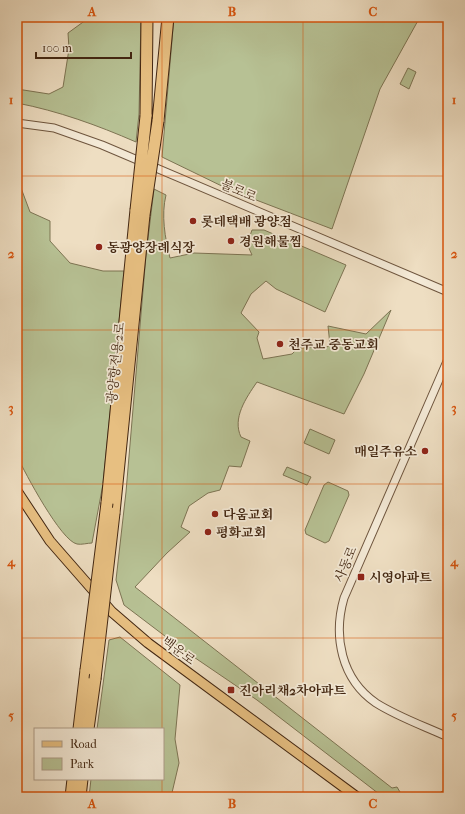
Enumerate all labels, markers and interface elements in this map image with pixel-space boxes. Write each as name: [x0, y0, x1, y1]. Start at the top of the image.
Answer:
text: A: [87, 4, 97, 19]
text: B: [228, 4, 237, 19]
text: C: [369, 4, 378, 19]
scale bar: [36, 34, 131, 60]
text: 100 m: [42, 41, 72, 55]
text: 1: [9, 92, 14, 107]
text: 1: [452, 92, 457, 107]
street label: 불로로: [219, 176, 259, 205]
place label: 롯데택배 광양점: [201, 214, 292, 229]
marker: 롯데택배 광양점: [188, 216, 198, 226]
place label: 경원해물찜: [239, 234, 302, 249]
marker: 경원해물찜: [226, 236, 236, 246]
place label: 동광양장례식장: [107, 240, 195, 255]
marker: 동광양장례식장: [94, 242, 104, 252]
text: 2: [8, 246, 15, 261]
text: 2: [451, 246, 458, 261]
street label: 광양항전용2로: [104, 321, 127, 405]
place label: 천주교 중동교회: [288, 337, 379, 352]
marker: 천주교 중동교회: [275, 339, 285, 349]
text: 3: [8, 400, 14, 416]
text: 3: [451, 400, 457, 416]
place label: 매일주유소: [354, 444, 417, 459]
marker: 매일주유소: [420, 446, 430, 456]
place label: 다움교회: [223, 507, 273, 522]
marker: 다움교회: [210, 509, 220, 519]
place label: 평화교회: [216, 525, 266, 540]
marker: 평화교회: [203, 527, 213, 537]
street label: 사동로: [331, 544, 360, 584]
text: 4: [6, 554, 16, 570]
text: 4: [449, 554, 459, 570]
place label: 시영아파트: [369, 570, 432, 585]
marker: 시영아파트: [356, 572, 366, 582]
street label: 백운로: [159, 633, 199, 668]
place label: 진아리채2차아파트: [239, 683, 347, 698]
marker: 진아리채2차아파트: [226, 685, 236, 695]
text: 5: [8, 708, 14, 723]
text: 5: [451, 708, 457, 723]
legend: [34, 728, 164, 780]
text: Road: [70, 737, 97, 751]
text: Park: [70, 757, 95, 771]
text: A: [87, 796, 97, 811]
text: B: [228, 796, 237, 811]
text: C: [369, 796, 378, 811]

